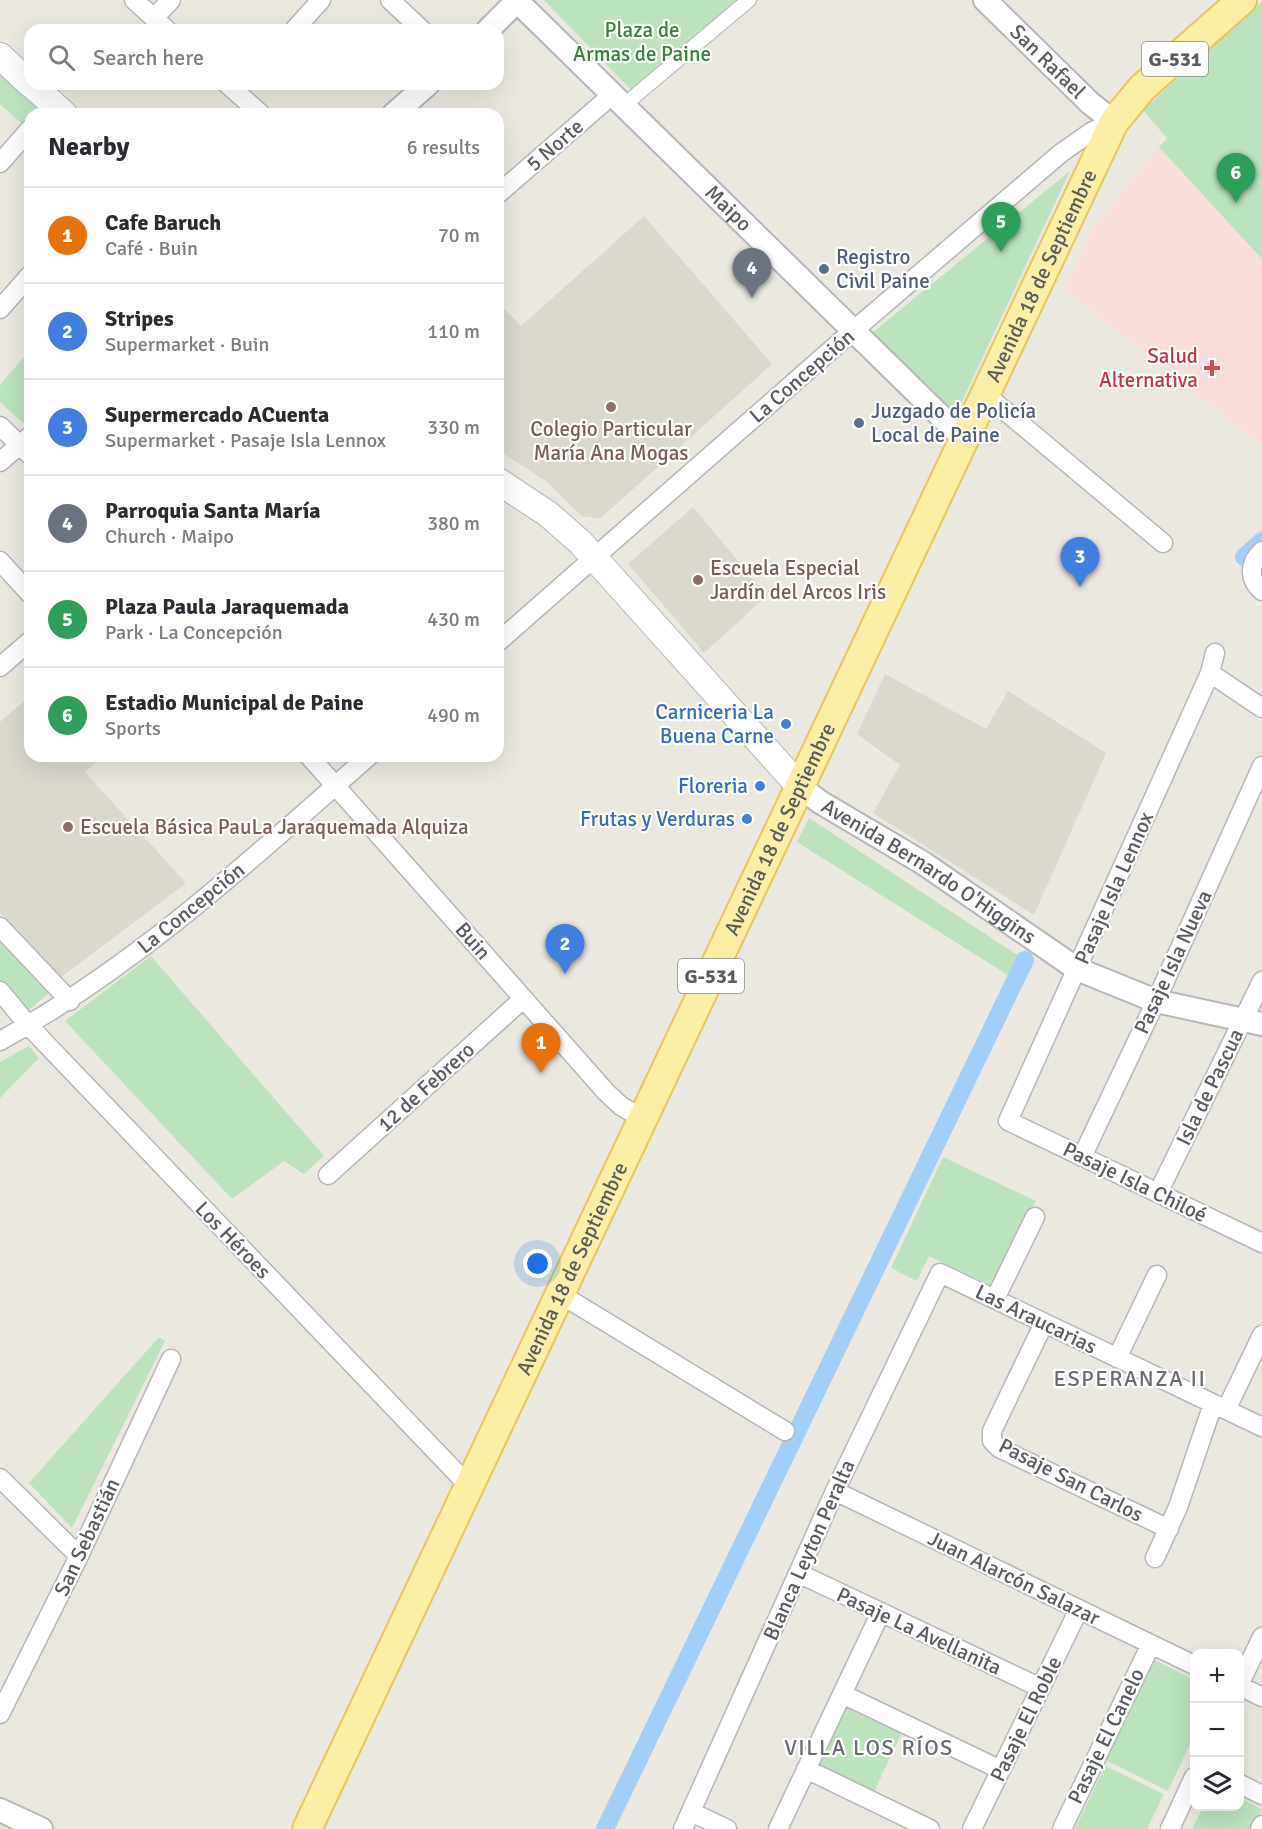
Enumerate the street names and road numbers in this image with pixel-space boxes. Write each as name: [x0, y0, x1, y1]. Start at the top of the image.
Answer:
street label: San Rafael: [1005, 19, 1091, 104]
road number: G-531: [1142, 42, 1208, 76]
street label: 5 Norte: [521, 113, 589, 177]
street label: Avenida 18 de Septiembre: [980, 165, 1103, 386]
street label: Maipo: [700, 179, 757, 237]
street label: La Concepción: [744, 323, 860, 429]
street label: Avenida 18 de Septiembre: [718, 719, 841, 940]
street label: Avenida Bernardo O'Higgins: [817, 793, 1041, 950]
street label: Pasaje Isla Lennox: [1069, 808, 1159, 968]
street label: La Concepción: [132, 857, 250, 959]
street label: Pasaje Isla Nueva: [1128, 886, 1218, 1038]
street label: Buin: [450, 917, 496, 965]
road number: G-531: [678, 959, 744, 993]
street label: Isla de Pascua: [1171, 1024, 1249, 1150]
street label: 12 de Febrero: [372, 1037, 480, 1137]
street label: Pasaje Isla Chiloé: [1059, 1136, 1211, 1228]
street label: Avenida 18 de Septiembre: [511, 1158, 633, 1379]
street label: Los Héroes: [190, 1196, 276, 1284]
street label: Las Araucarias: [971, 1278, 1101, 1360]
street label: Pasaje San Carlos: [995, 1432, 1147, 1528]
street label: Blanca Leyton Peralta: [757, 1456, 861, 1644]
street label: San Sebastián: [48, 1474, 126, 1600]
street label: Juan Alarcón Salazar: [924, 1525, 1104, 1631]
street label: Pasaje La Avellanita: [832, 1581, 1006, 1681]
street label: Pasaje El Roble: [984, 1652, 1068, 1786]
street label: Pasaje El Canelo: [1062, 1664, 1150, 1808]

